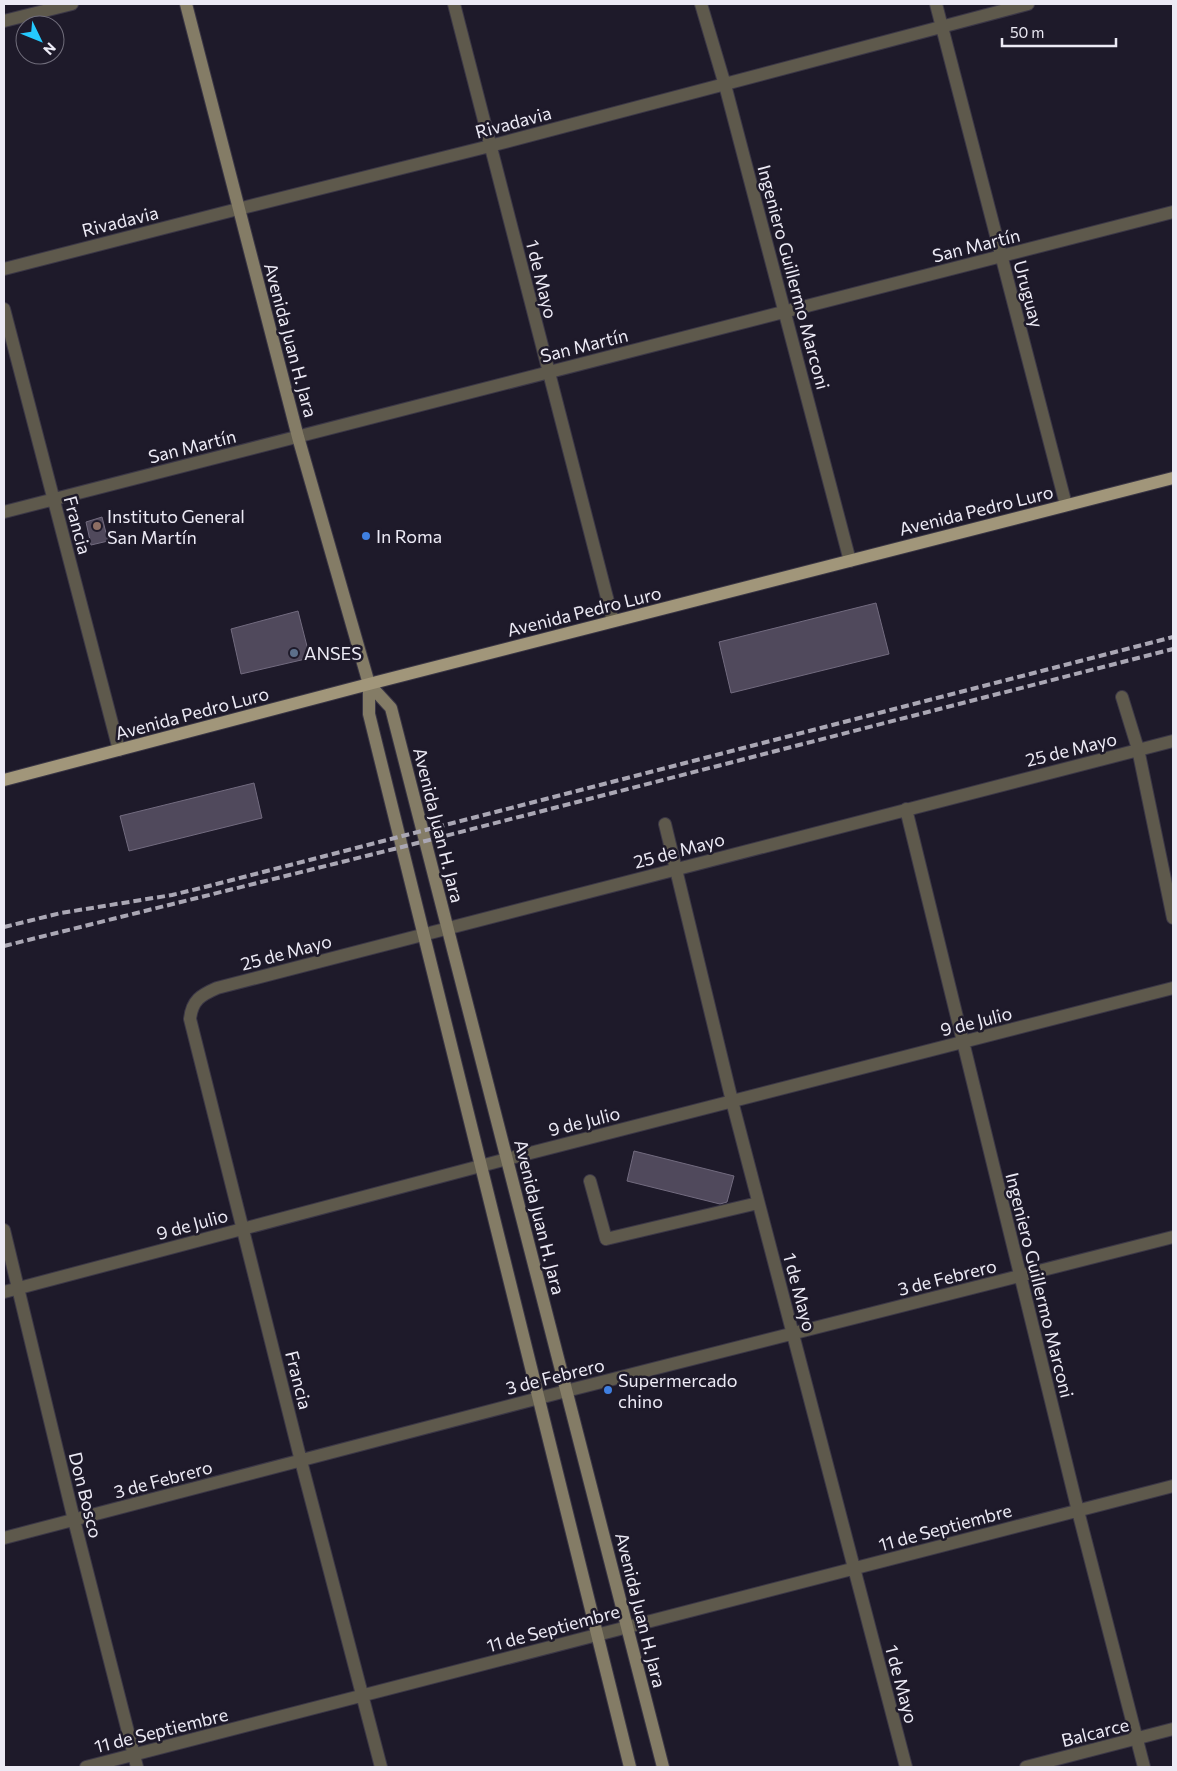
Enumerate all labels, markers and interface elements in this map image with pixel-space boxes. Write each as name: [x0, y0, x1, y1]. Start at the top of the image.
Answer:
north arrow: [15, 15, 65, 65]
scale bar: [1002, 15, 1116, 47]
text: 50 m: [1010, 23, 1044, 41]
text: N: [40, 40, 60, 59]
street label: Rivadavia: [472, 101, 554, 143]
street label: Ingeniero Guillermo Marconi: [753, 162, 835, 392]
street label: Rivadavia: [79, 201, 161, 241]
street label: San Martín: [930, 223, 1022, 267]
street label: 1 de Mayo: [522, 237, 562, 321]
street label: Uruguay: [1009, 258, 1049, 330]
street label: Avenida Juan H. Jara: [260, 260, 322, 420]
street label: San Martín: [538, 323, 630, 367]
street label: San Martín: [146, 424, 238, 468]
street label: Avenida Pedro Luro: [897, 480, 1055, 540]
street label: Francia: [60, 493, 96, 557]
place label: Instituto General San Martín: [107, 505, 245, 548]
marker: Instituto General San Martín: [91, 520, 103, 532]
place label: In Roma: [376, 525, 442, 547]
marker: In Roma: [360, 530, 372, 542]
street label: Avenida Pedro Luro: [505, 581, 663, 641]
place label: ANSES: [304, 642, 362, 664]
marker: ANSES: [288, 647, 300, 659]
street label: Avenida Pedro Luro: [113, 682, 271, 744]
street label: 25 de Mayo: [1023, 727, 1119, 771]
street label: Avenida Juan H. Jara: [409, 745, 469, 905]
street label: 25 de Mayo: [631, 827, 727, 873]
street label: 25 de Mayo: [238, 929, 334, 975]
street label: 9 de Julio: [938, 1002, 1014, 1040]
street label: 9 de Julio: [546, 1102, 622, 1140]
street label: Avenida Juan H. Jara: [510, 1137, 570, 1297]
street label: Ingeniero Guillermo Marconi: [1001, 1170, 1079, 1400]
street label: 9 de Julio: [154, 1204, 230, 1244]
street label: 1 de Mayo: [779, 1250, 821, 1334]
street label: 3 de Febrero: [895, 1254, 999, 1300]
street label: Francia: [281, 1348, 317, 1412]
street label: 3 de Febrero: [503, 1353, 607, 1399]
place label: Supermercado chino: [618, 1369, 738, 1412]
marker: Supermercado chino: [602, 1384, 614, 1396]
street label: Don Bosco: [65, 1450, 107, 1540]
street label: 3 de Febrero: [111, 1455, 215, 1503]
street label: 11 de Septiembre: [876, 1499, 1014, 1555]
street label: Avenida Juan H. Jara: [611, 1530, 671, 1690]
street label: 11 de Septiembre: [484, 1600, 622, 1656]
street label: 1 de Mayo: [881, 1642, 923, 1726]
street label: 11 de Septiembre: [92, 1703, 230, 1757]
street label: Balcarce: [1059, 1713, 1131, 1751]

